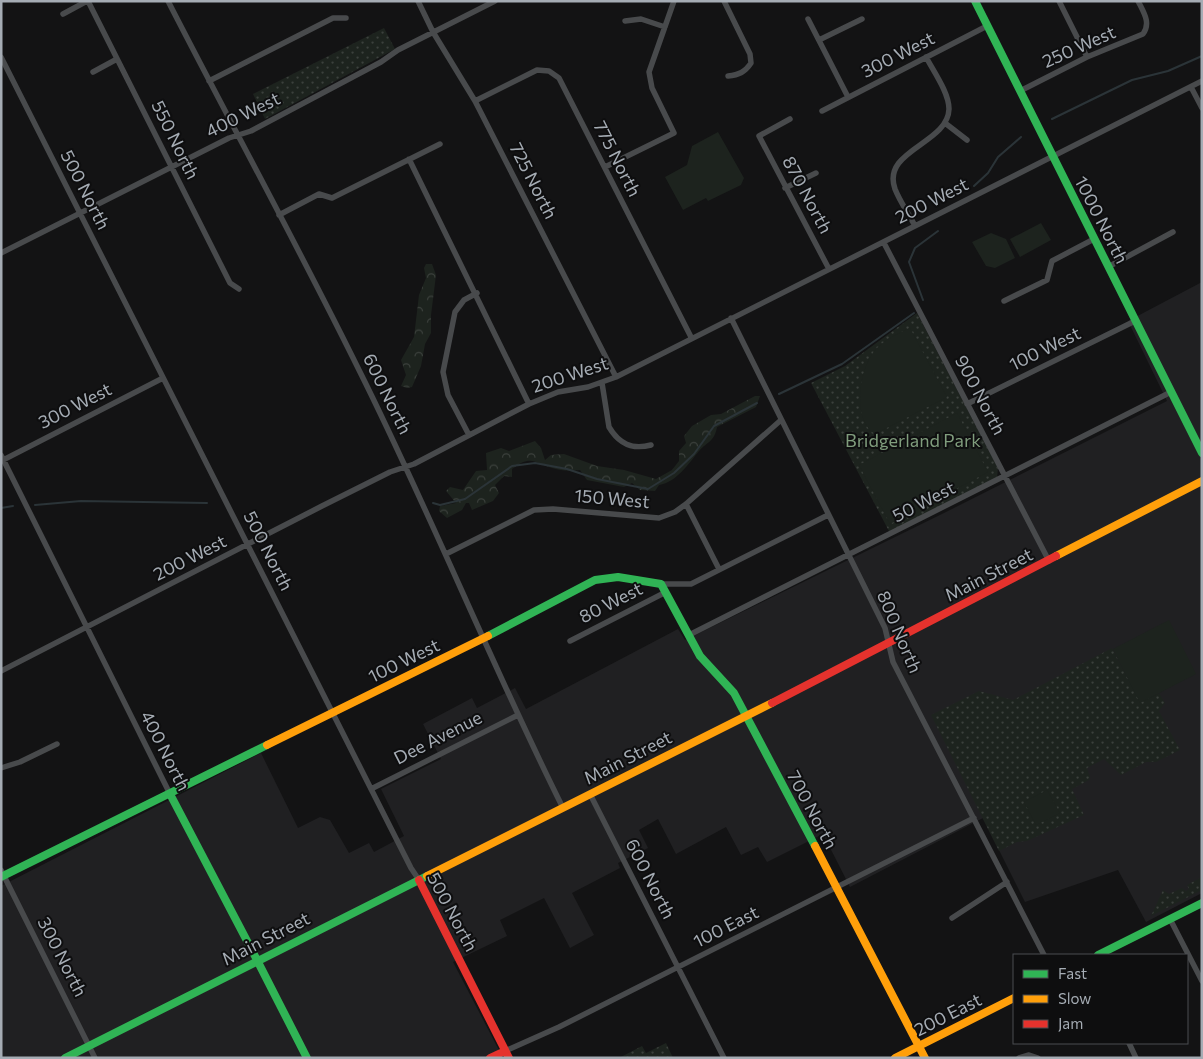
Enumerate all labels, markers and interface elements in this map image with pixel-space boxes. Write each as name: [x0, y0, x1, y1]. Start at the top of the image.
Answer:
street label: 250 West: [1039, 20, 1119, 72]
street label: 300 West: [857, 26, 938, 82]
street label: 400 West: [202, 87, 283, 141]
street label: 550 North: [147, 96, 204, 183]
street label: 775 North: [589, 117, 646, 200]
street label: 725 North: [505, 139, 562, 222]
street label: 500 North: [56, 146, 115, 233]
street label: 870 North: [778, 152, 837, 237]
street label: 200 West: [891, 172, 972, 228]
street label: 1000 North: [1070, 172, 1133, 267]
street label: 100 West: [1005, 321, 1084, 375]
street label: 600 North: [359, 350, 417, 438]
street label: 200 West: [529, 351, 611, 397]
street label: 900 North: [951, 351, 1011, 438]
street label: 300 West: [34, 377, 115, 433]
park label: Bridgerland Park: [845, 429, 981, 451]
street label: 50 West: [888, 476, 959, 526]
street label: 150 West: [574, 484, 651, 512]
street label: 500 North: [239, 507, 298, 594]
street label: 200 West: [149, 529, 230, 585]
street label: Main Street: [941, 543, 1036, 606]
street label: 80 West: [575, 577, 646, 627]
street label: 800 North: [873, 587, 927, 676]
street label: 100 West: [364, 633, 443, 687]
street label: Dee Avenue: [390, 706, 485, 769]
street label: 400 North: [136, 707, 195, 794]
street label: Main Street: [580, 726, 675, 789]
street label: 700 North: [783, 767, 843, 852]
street label: 600 North: [621, 835, 680, 922]
street label: 500 North: [423, 868, 483, 955]
street label: 100 East: [689, 900, 762, 952]
street label: Main Street: [218, 907, 313, 970]
street label: 300 North: [33, 913, 92, 1000]
legend: [1013, 954, 1188, 1044]
text: Fast: [1058, 964, 1087, 982]
street label: 200 East: [910, 988, 985, 1040]
text: Slow: [1058, 989, 1091, 1007]
text: Jam: [1058, 1014, 1083, 1032]

